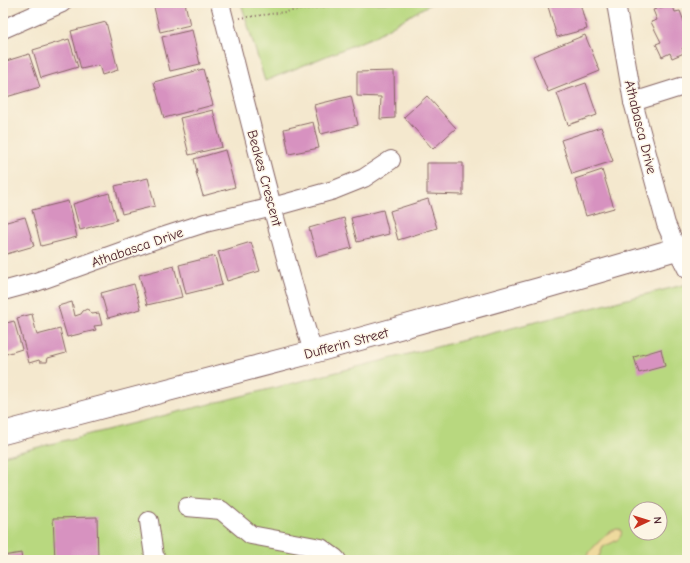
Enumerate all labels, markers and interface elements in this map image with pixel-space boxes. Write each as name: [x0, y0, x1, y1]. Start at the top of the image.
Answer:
street label: Athabasca Drive: [621, 78, 660, 176]
street label: Beakes Crescent: [243, 128, 286, 229]
street label: Athabasca Drive: [89, 224, 185, 271]
street label: Dufferin Street: [302, 324, 391, 363]
north arrow: [628, 501, 668, 541]
text: N: [651, 516, 664, 524]

